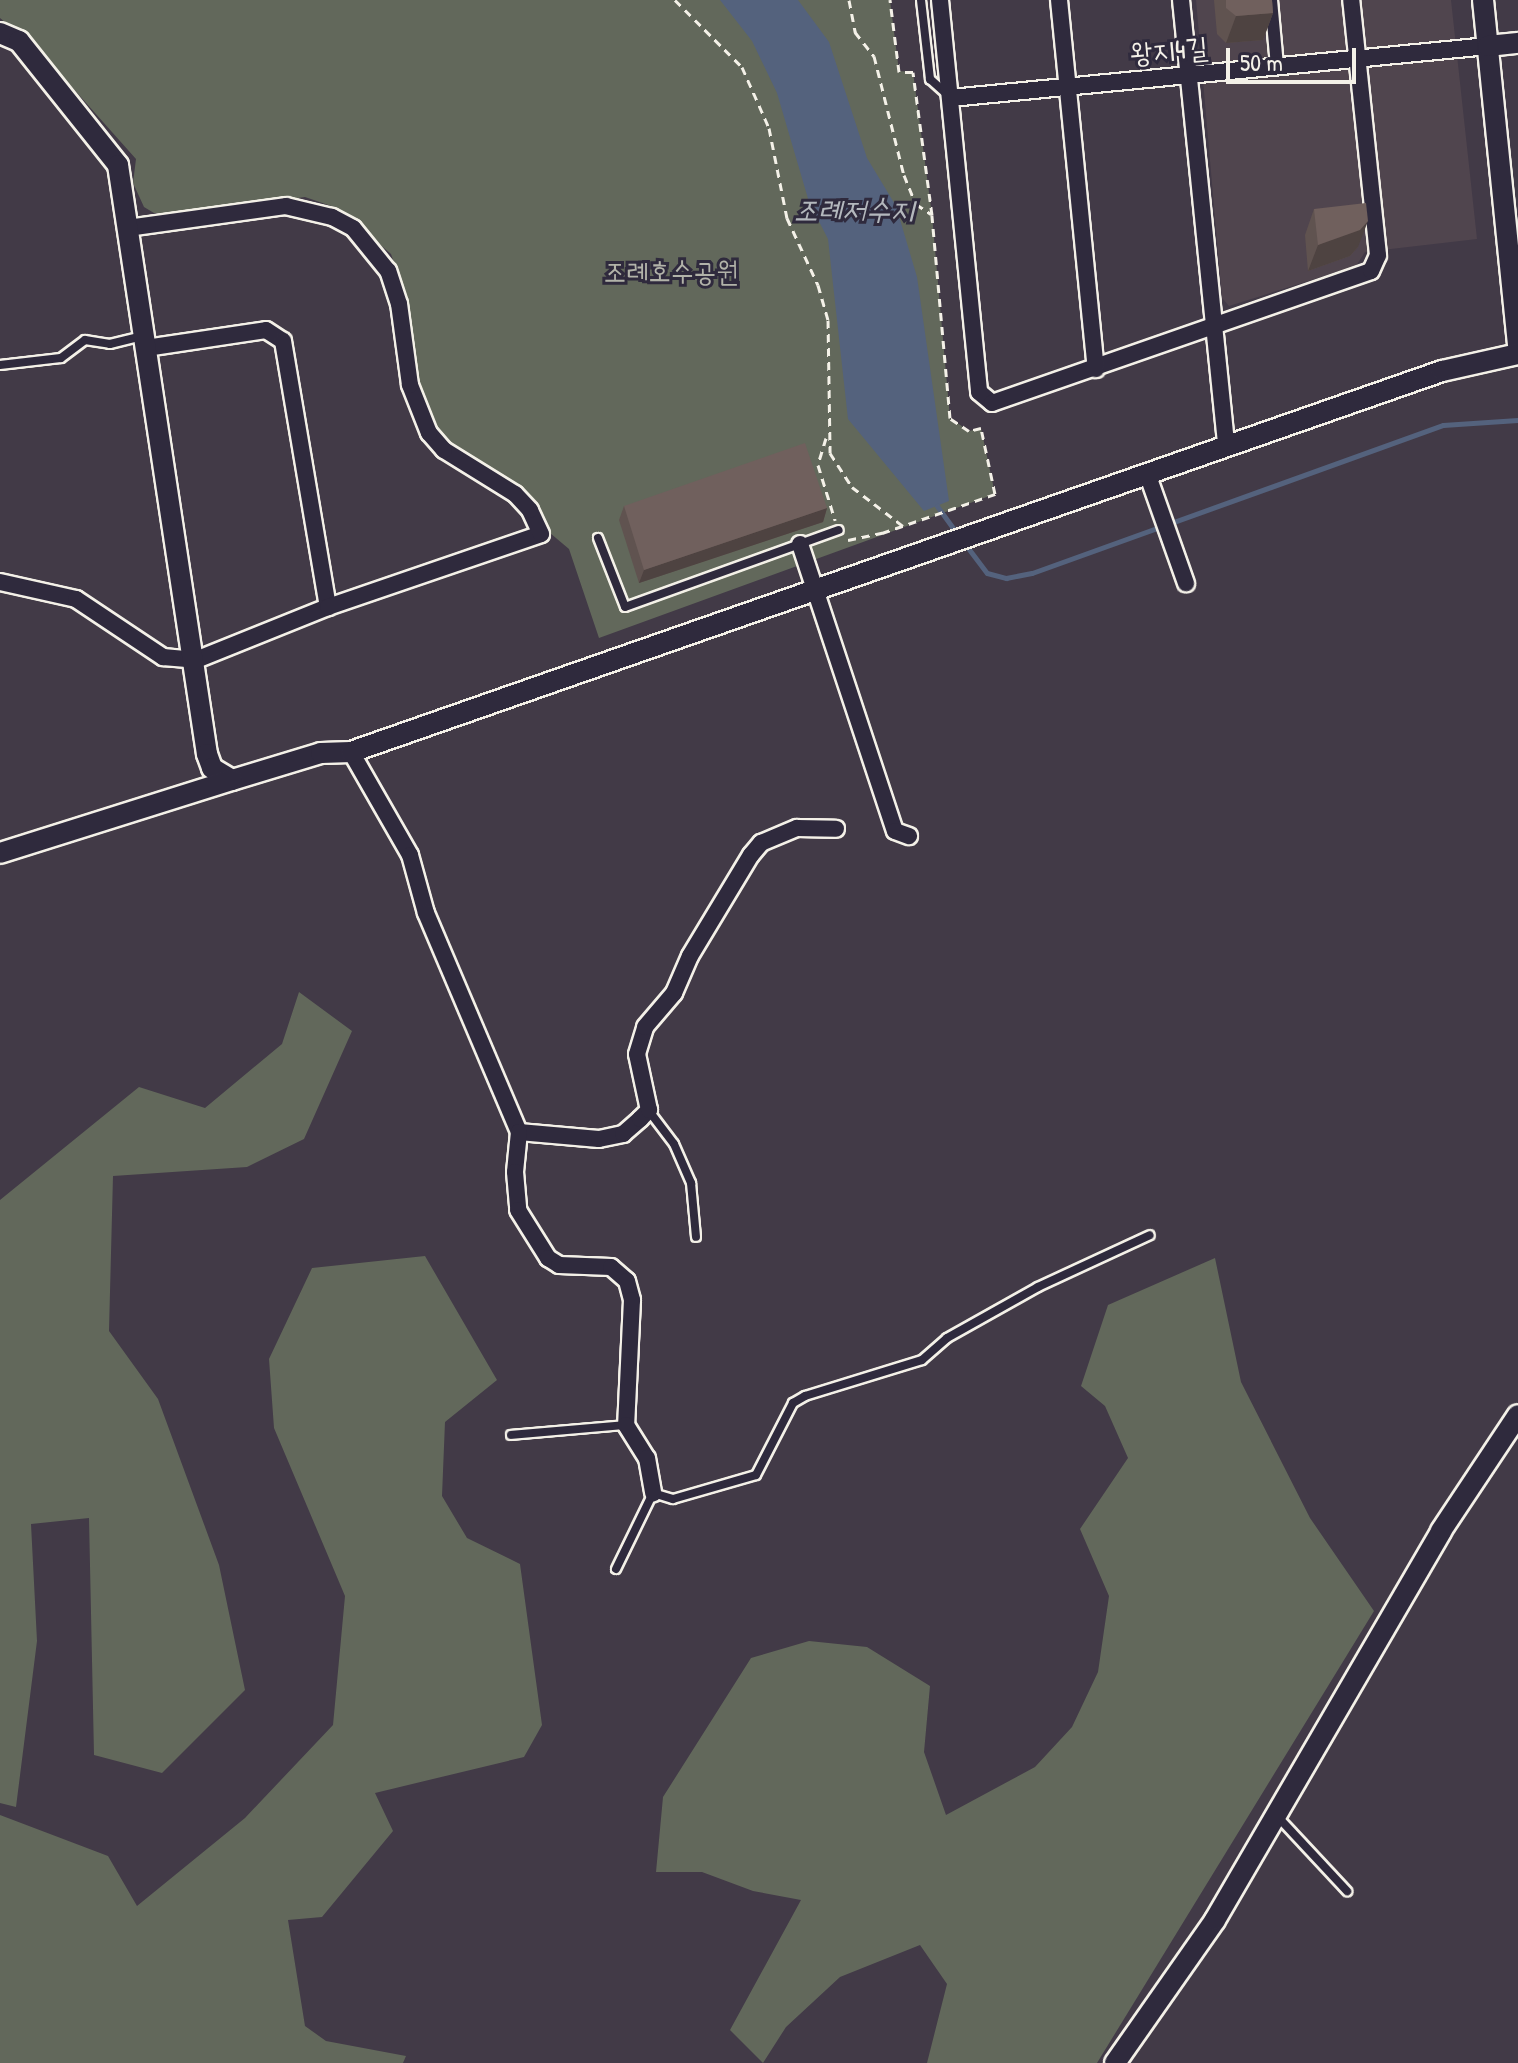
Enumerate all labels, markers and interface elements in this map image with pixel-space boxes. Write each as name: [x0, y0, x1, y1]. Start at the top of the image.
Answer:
street label: 왕지4길: [1129, 30, 1209, 70]
scale bar: [1230, 32, 1360, 82]
text: 50 m: [1240, 46, 1283, 78]
water label: 조례저수지: [794, 191, 914, 227]
park label: 조례호수공원: [603, 254, 739, 288]

